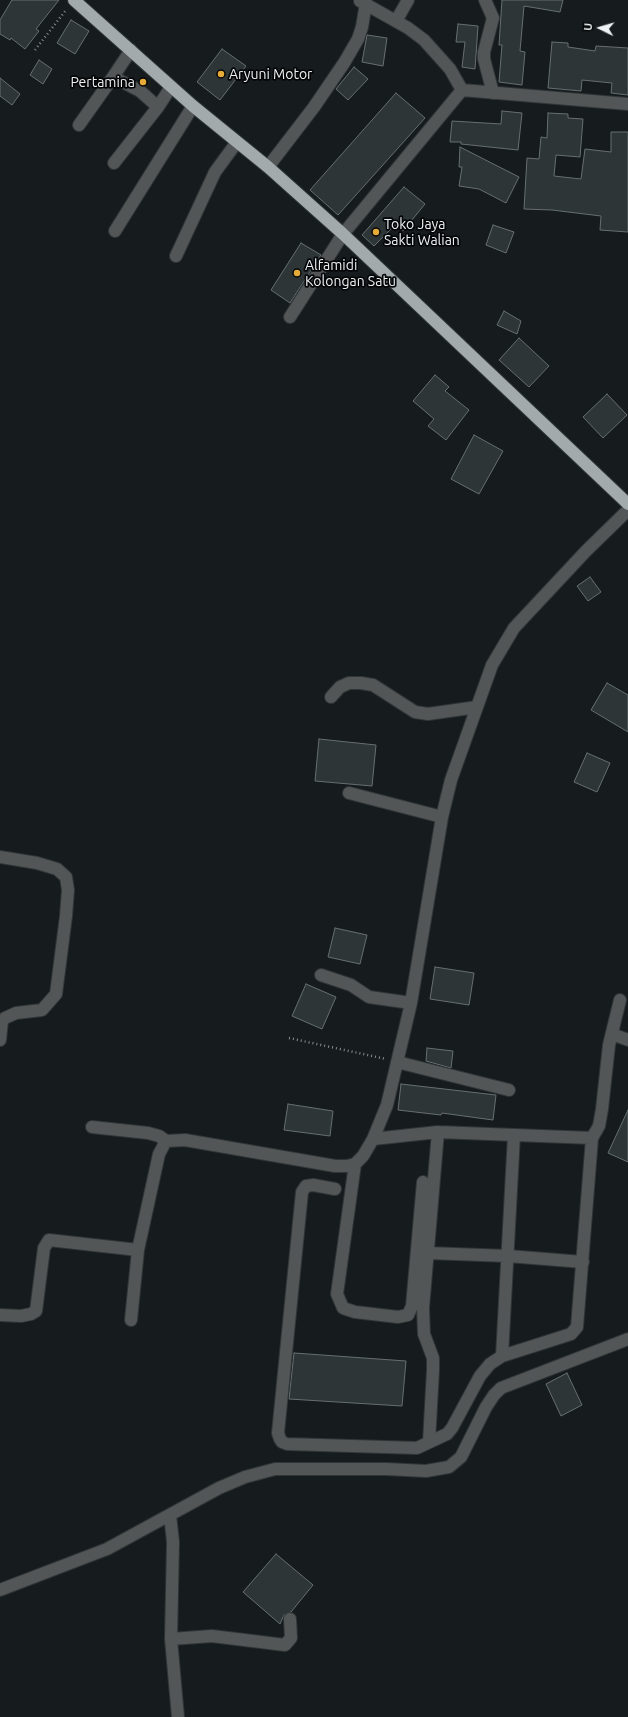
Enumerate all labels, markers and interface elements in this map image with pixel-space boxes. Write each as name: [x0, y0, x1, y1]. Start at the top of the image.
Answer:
north arrow: [580, 8, 620, 48]
text: U: [582, 23, 594, 31]
place label: Aryuni Motor: [229, 66, 312, 82]
marker: Aryuni Motor: [216, 69, 226, 79]
place label: Pertamina: [71, 74, 135, 90]
marker: Pertamina: [138, 77, 148, 87]
place label: Toko Jaya Sakti Walian: [384, 216, 460, 248]
marker: Toko Jaya Sakti Walian: [371, 227, 381, 237]
place label: Alfamidi Kolongan Satu: [305, 257, 396, 290]
marker: Alfamidi Kolongan Satu: [292, 268, 302, 278]

